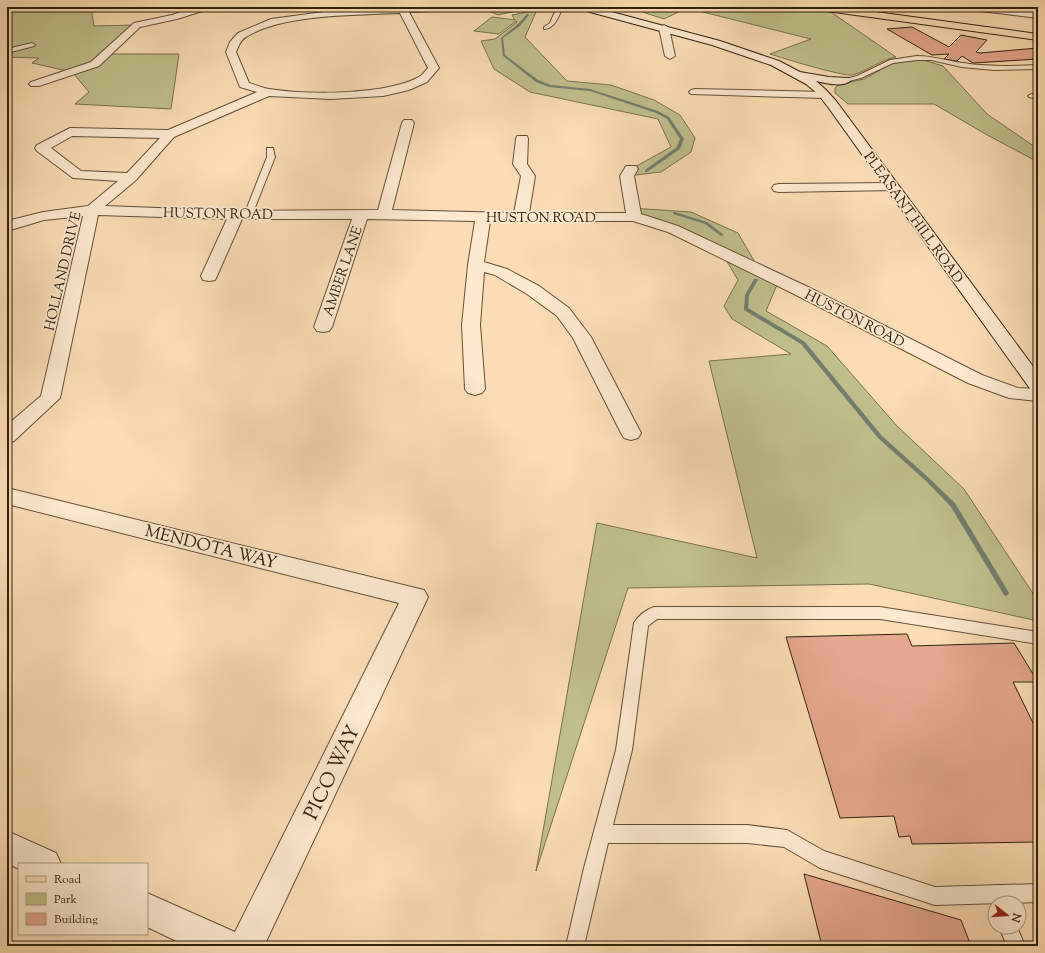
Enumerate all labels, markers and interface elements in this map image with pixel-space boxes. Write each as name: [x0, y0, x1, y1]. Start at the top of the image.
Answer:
street label: PLEASANT HILL ROAD: [858, 148, 967, 288]
street label: HUSTON ROAD: [163, 204, 273, 226]
street label: HOLLAND DRIVE: [40, 209, 88, 333]
street label: HUSTON ROAD: [486, 209, 596, 229]
street label: AMBER LANE: [319, 223, 369, 319]
street label: HUSTON ROAD: [801, 286, 908, 354]
street label: MENDOTA WAY: [142, 520, 279, 576]
street label: PICO WAY: [298, 721, 369, 825]
legend: [18, 863, 148, 935]
text: Road: [54, 871, 81, 889]
text: Park: [54, 891, 77, 909]
north arrow: [987, 895, 1027, 935]
text: N: [1007, 910, 1025, 924]
text: Building: [54, 911, 98, 929]

